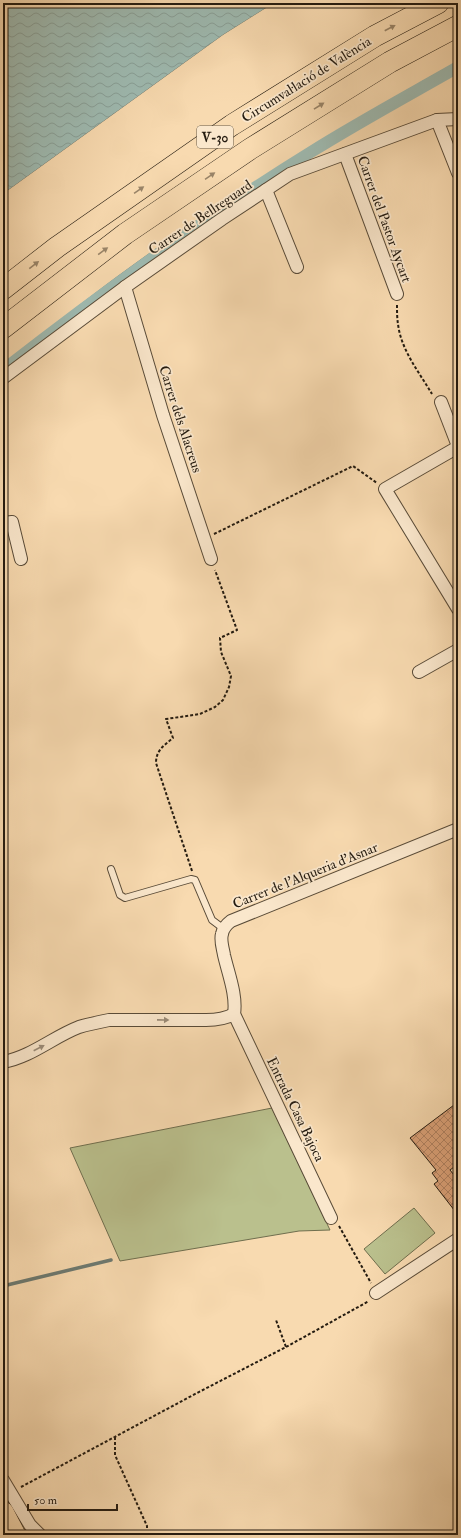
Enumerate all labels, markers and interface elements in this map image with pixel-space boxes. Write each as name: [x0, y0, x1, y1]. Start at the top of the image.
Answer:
one-way arrow: [384, 25, 396, 32]
street label: Circumval·lació de València: [238, 32, 374, 126]
one-way arrow: [314, 102, 324, 110]
road number: V-30: [197, 126, 233, 148]
street label: Carrer del Pastor Aycart: [353, 154, 415, 285]
one-way arrow: [205, 172, 215, 180]
street label: Carrer de Bellreguard: [145, 176, 255, 258]
one-way arrow: [134, 186, 145, 194]
one-way arrow: [98, 247, 109, 255]
one-way arrow: [28, 261, 39, 270]
street label: Carrer dels Alacreus: [155, 364, 206, 475]
street label: Carrer de l'Alqueria d'Asnar: [230, 838, 381, 912]
one-way arrow: [157, 1017, 170, 1023]
one-way arrow: [33, 1044, 45, 1051]
street label: Entrada Casa Bajoca: [263, 1054, 328, 1164]
scale bar: [28, 1486, 117, 1512]
text: 50 m: [34, 1493, 58, 1508]

